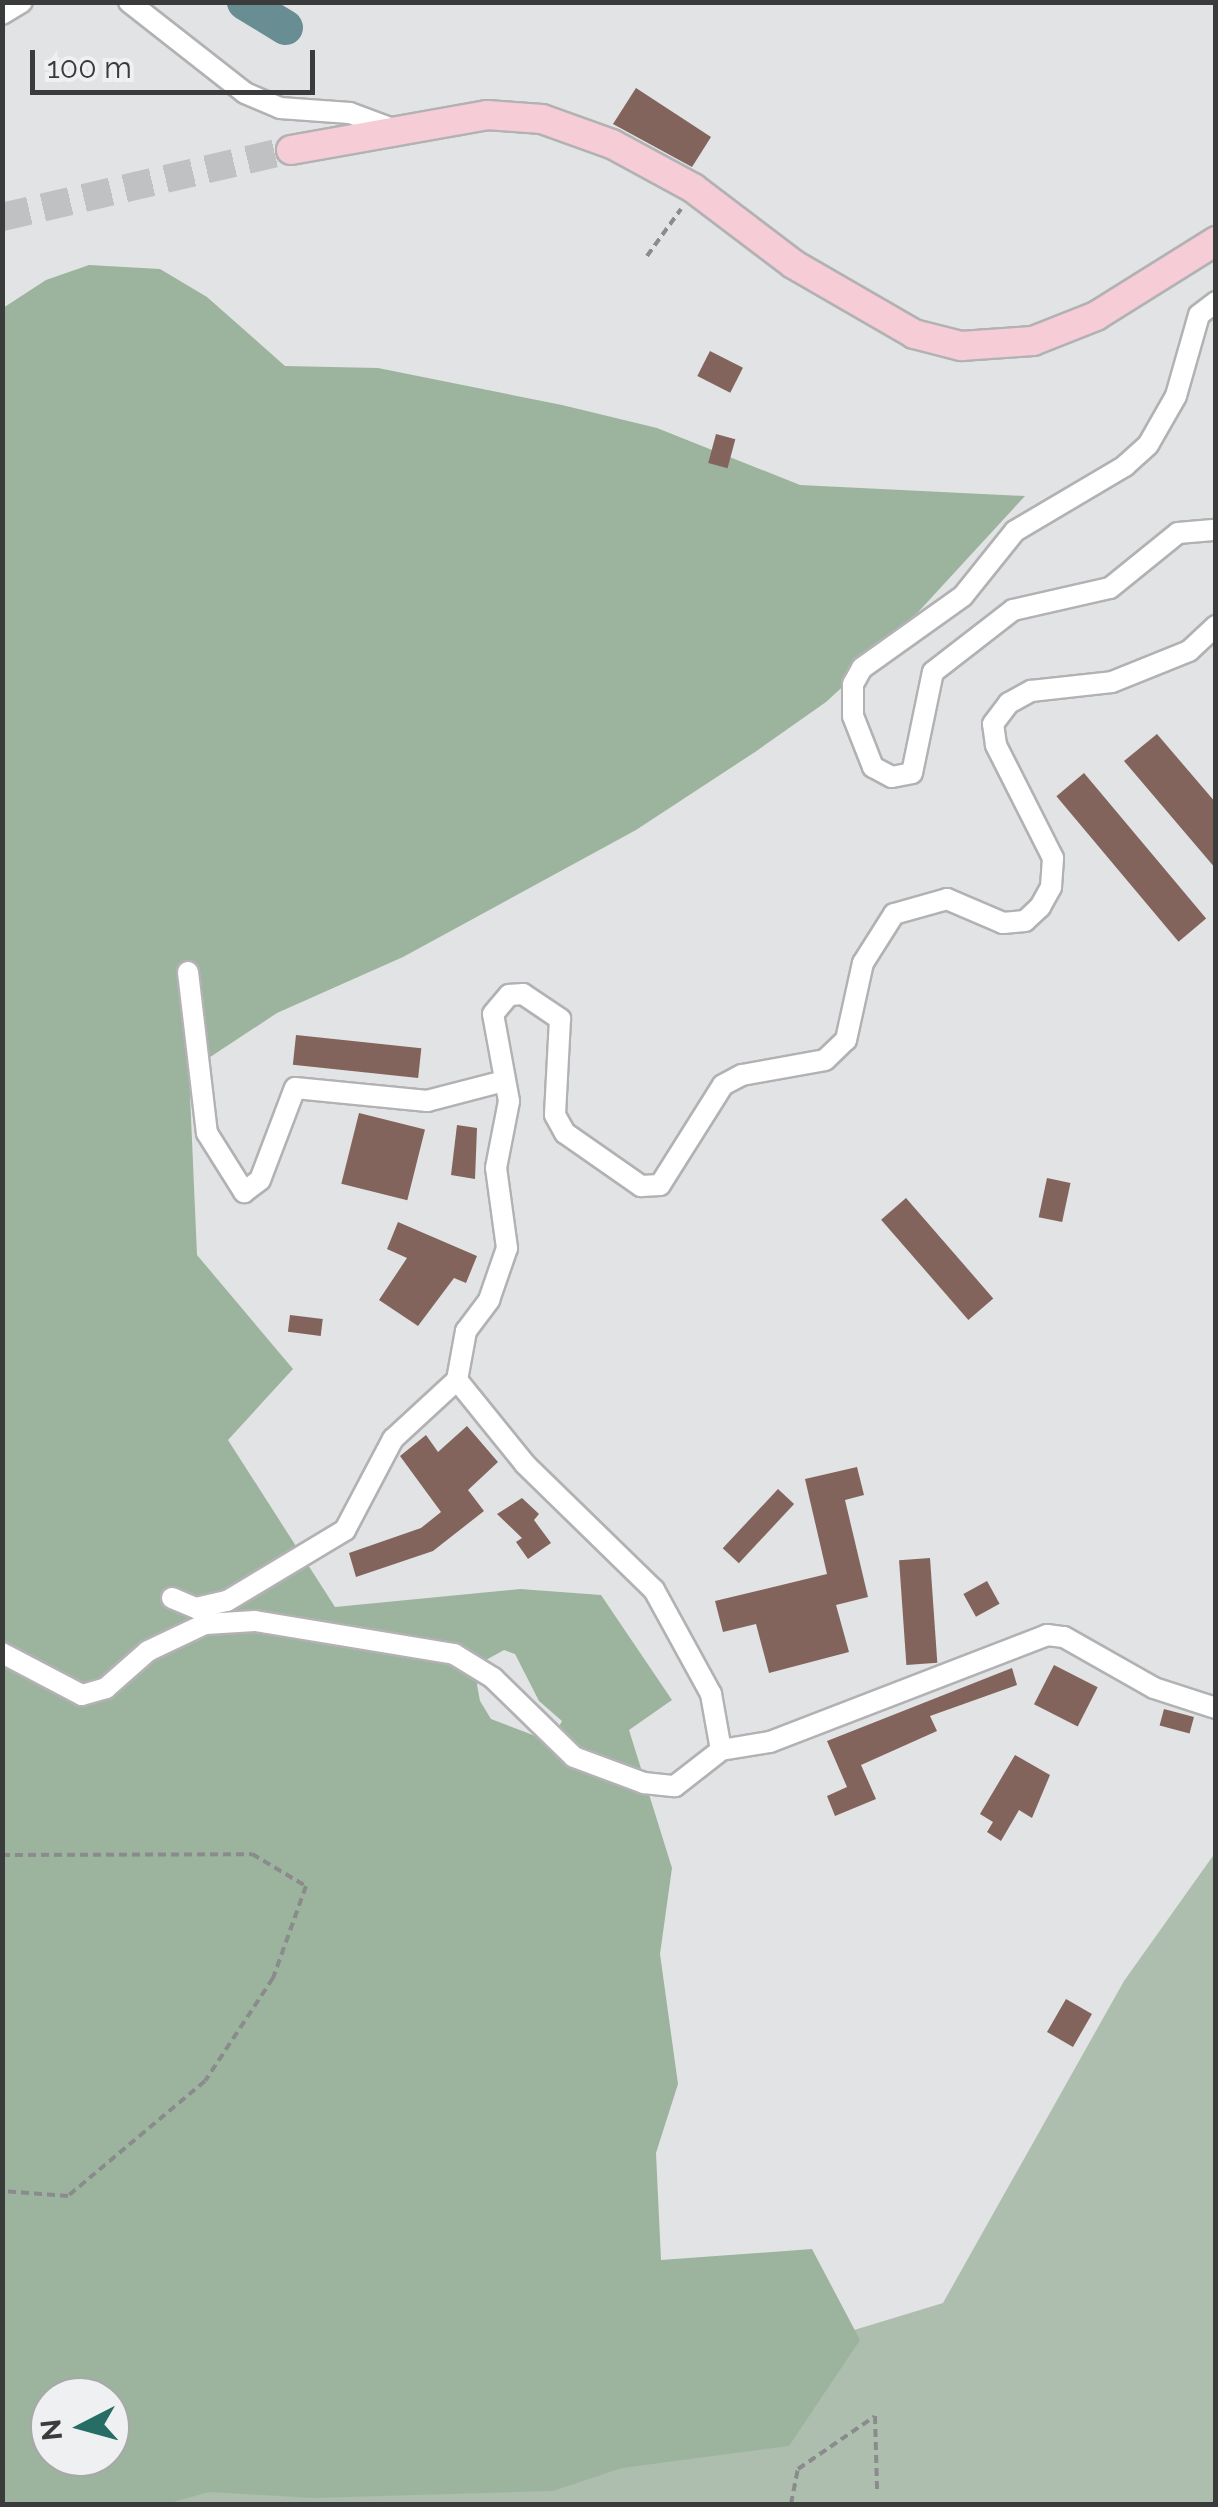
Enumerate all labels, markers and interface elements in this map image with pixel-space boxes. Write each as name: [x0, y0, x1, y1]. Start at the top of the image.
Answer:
scale bar: [35, 30, 320, 92]
text: 100 m: [47, 50, 132, 85]
north arrow: [30, 2377, 130, 2477]
text: N: [34, 2418, 69, 2442]

